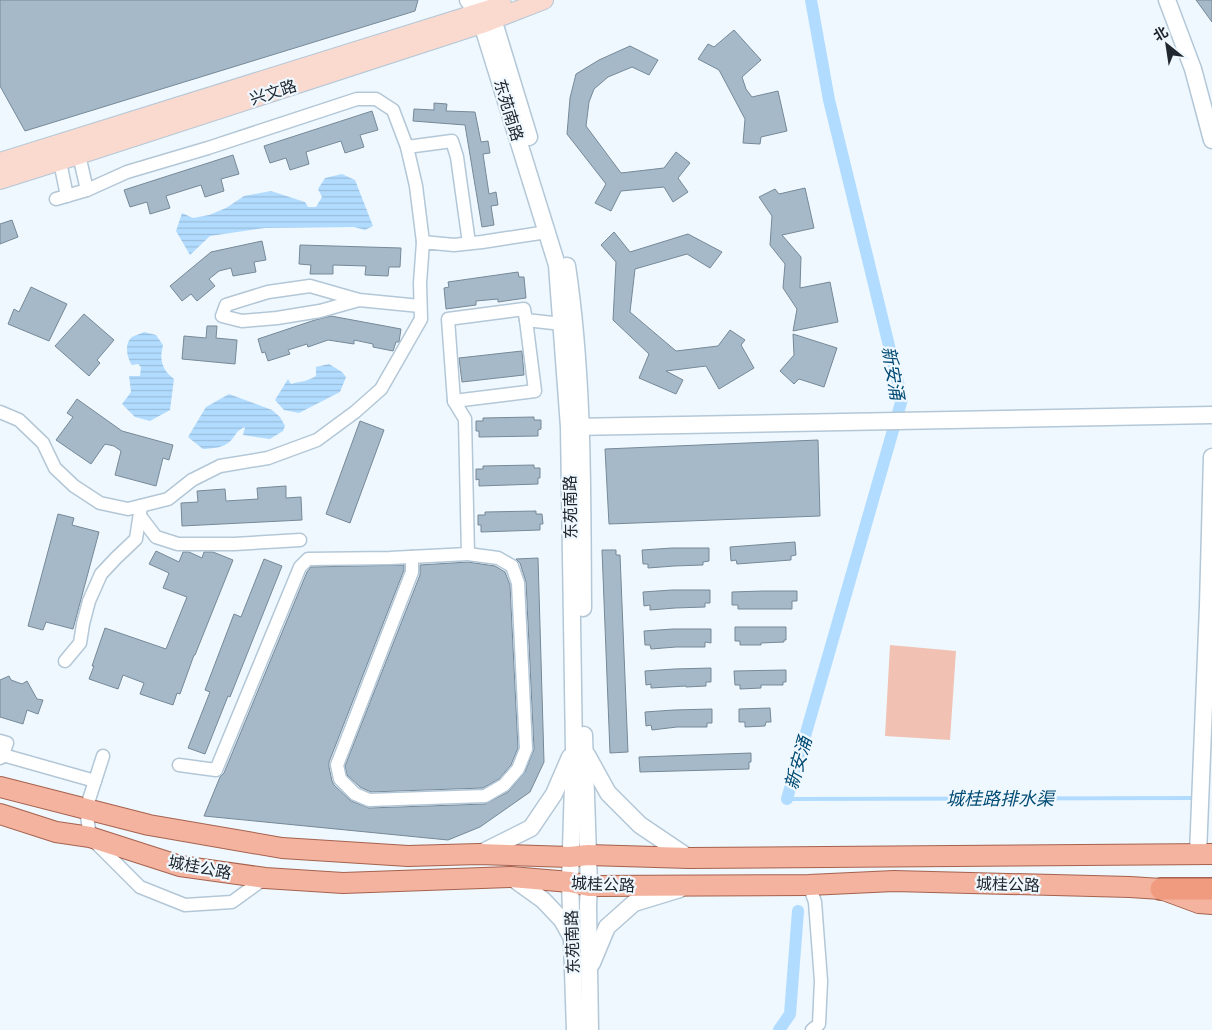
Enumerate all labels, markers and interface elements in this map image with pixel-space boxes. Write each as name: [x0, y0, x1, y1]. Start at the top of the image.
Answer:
north arrow: [1142, 20, 1192, 70]
text: 北: [1150, 22, 1171, 44]
street label: 兴文路: [247, 75, 299, 109]
street label: 东苑南路: [490, 76, 528, 144]
water label: 新安涌: [878, 345, 908, 403]
street label: 东苑南路: [559, 475, 581, 539]
water label: 新安涌: [780, 732, 816, 792]
water label: 城桂路排水渠: [946, 788, 1057, 809]
street label: 城桂公路: [167, 851, 233, 883]
street label: 城桂公路: [571, 872, 635, 896]
street label: 城桂公路: [976, 873, 1040, 895]
street label: 东苑南路: [561, 910, 583, 974]

